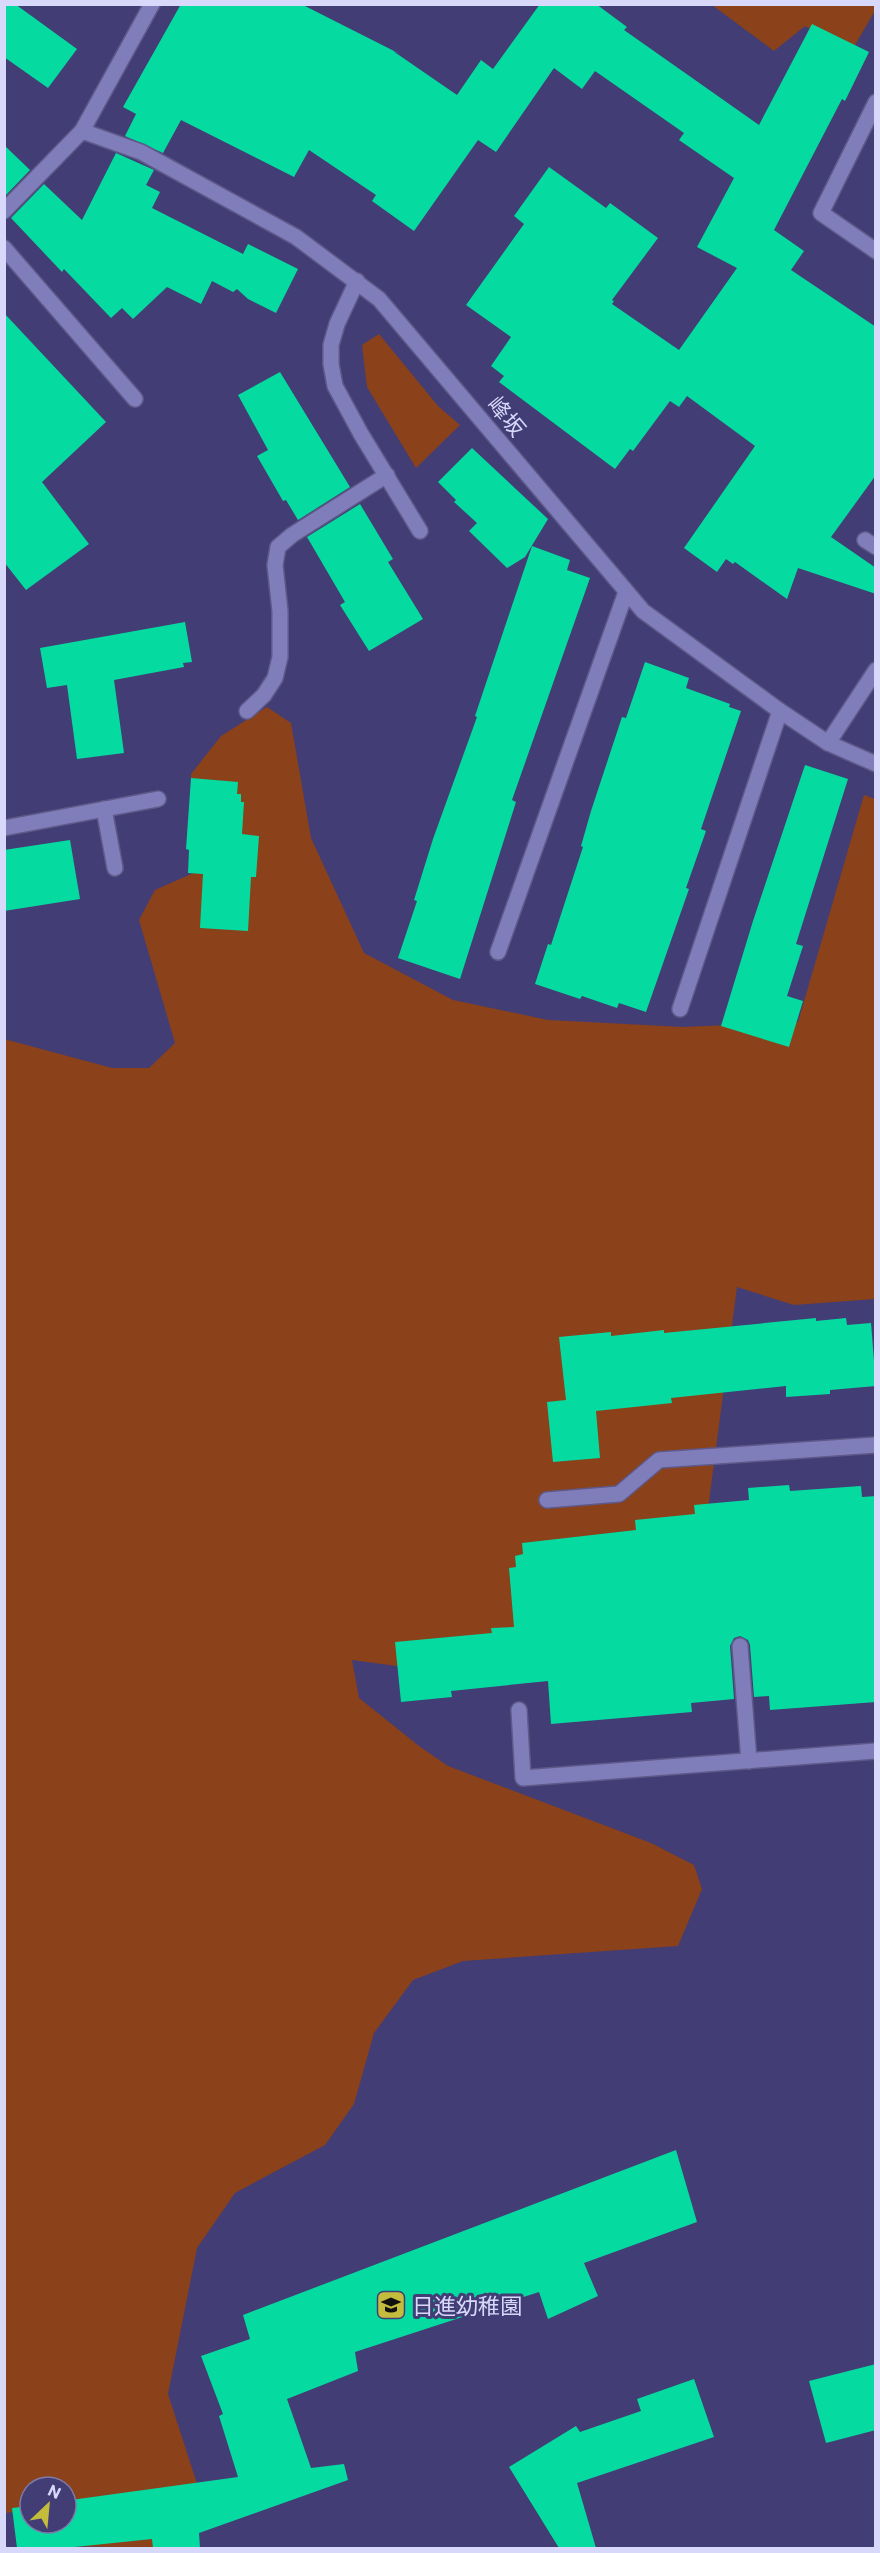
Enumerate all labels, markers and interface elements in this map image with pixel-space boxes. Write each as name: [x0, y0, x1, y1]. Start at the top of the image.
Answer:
street label: 峰坂: [483, 390, 531, 442]
school or university icon: 日進幼稚園: [375, 2289, 407, 2321]
place label: 日進幼稚園: [412, 2292, 522, 2319]
north arrow: [18, 2475, 78, 2535]
text: N: [45, 2480, 64, 2502]

